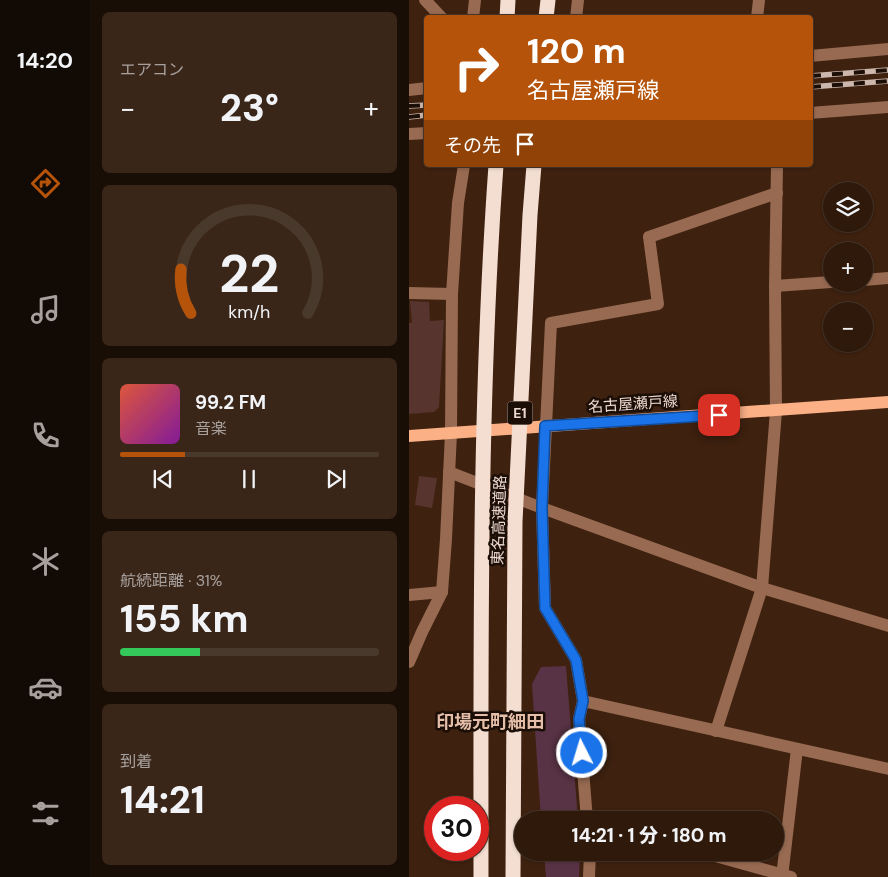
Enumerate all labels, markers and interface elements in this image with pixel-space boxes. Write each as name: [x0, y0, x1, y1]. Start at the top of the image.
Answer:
text: 120 m: [527, 28, 626, 74]
icon: right: [444, 35, 509, 100]
text: 14:20: [17, 46, 73, 75]
text: エアコン: [120, 59, 184, 80]
text: 名古屋瀬戸線: [527, 76, 659, 105]
text: 23°: [220, 83, 279, 133]
text: −: [120, 90, 135, 127]
text: +: [364, 90, 379, 127]
icon: arrive: [511, 130, 539, 158]
text: その先: [444, 133, 501, 158]
icon: directions: [28, 166, 63, 201]
map controls: [823, 182, 873, 352]
button: layers: [823, 182, 873, 232]
text: 22: [219, 240, 280, 308]
button: +: [823, 242, 873, 292]
icon: music: [28, 292, 63, 327]
text: km/h: [228, 300, 271, 324]
button: −: [823, 302, 873, 352]
text: 99.2 FM: [195, 390, 266, 415]
street label: 名古屋瀬戸線: [587, 391, 679, 417]
pin: [698, 394, 740, 436]
icon: arrive: [705, 401, 733, 429]
road number: E1: [507, 402, 533, 424]
icon: phone: [28, 418, 63, 453]
text: 音楽: [195, 418, 227, 439]
icon: previous: [149, 465, 177, 493]
icon: pause: [235, 465, 263, 493]
icon: next: [322, 465, 350, 493]
street label: 東名高速道路: [487, 475, 511, 565]
icon: climate: [28, 544, 63, 579]
text: 航続距離 · 31%: [120, 570, 222, 591]
text: 155 km: [120, 594, 248, 644]
icon: car: [28, 670, 63, 705]
district label: 印場元町細田: [436, 710, 544, 734]
position arrow: [555, 726, 607, 778]
text: 到着: [120, 751, 152, 772]
text: 14:21: [120, 775, 205, 825]
icon: filters: [28, 796, 63, 831]
speed limit sign: 30: [424, 796, 489, 861]
text: 14:21 · 1 分 · 180 m: [571, 823, 727, 848]

